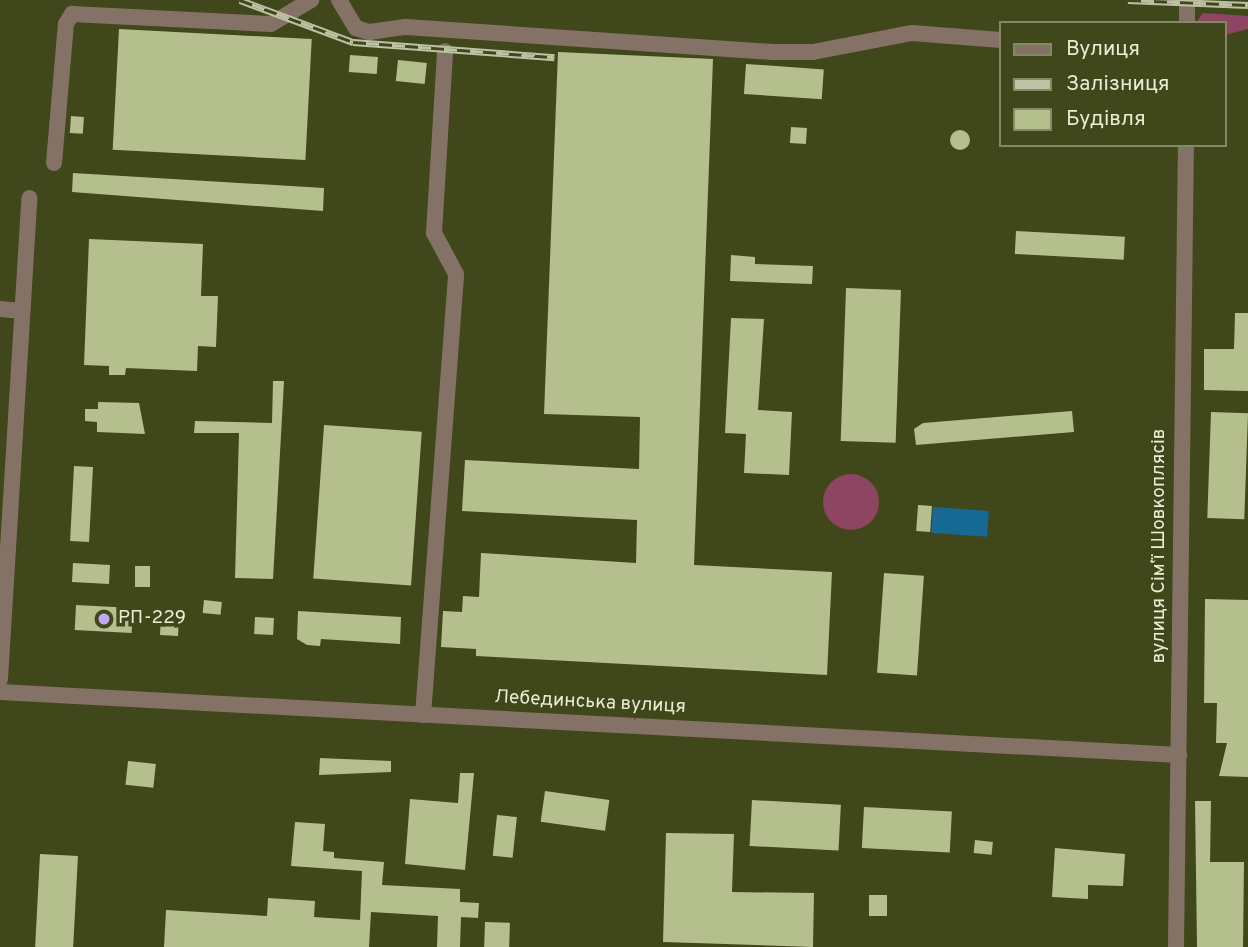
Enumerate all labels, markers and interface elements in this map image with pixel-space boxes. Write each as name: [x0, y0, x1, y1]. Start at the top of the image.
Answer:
legend: [1000, 21, 1227, 147]
text: Вулиця: [1066, 36, 1140, 63]
text: Залізниця: [1066, 71, 1170, 98]
text: Будівля: [1066, 106, 1146, 133]
street label: вулиця Сімʼї Шовкоплясів: [1149, 429, 1171, 663]
place label: РП-229: [118, 608, 186, 630]
marker: РП-229: [96, 611, 112, 627]
street label: Лебединська вулиця: [494, 687, 686, 719]

